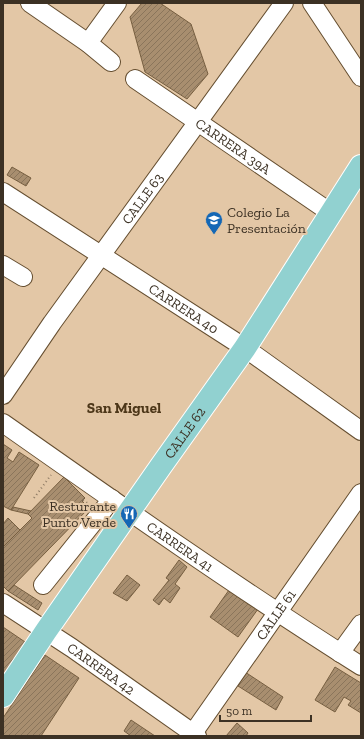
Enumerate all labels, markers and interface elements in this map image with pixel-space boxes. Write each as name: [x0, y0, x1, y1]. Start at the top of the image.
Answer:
street label: CARRERA 39A: [192, 115, 275, 179]
street label: CALLE 63: [119, 170, 167, 228]
place label: Colegio La Presentación: [227, 204, 306, 237]
school or university icon: Colegio La Presentación: [204, 210, 224, 235]
street label: CARRERA 40: [145, 280, 222, 338]
district label: San Miguel: [87, 399, 161, 417]
street label: CALLE 62: [161, 404, 209, 462]
place label: Resturante Punto Verde: [42, 498, 116, 531]
restaurant icon: Resturante Punto Verde: [119, 504, 139, 529]
street label: CARRERA 41: [143, 518, 217, 576]
street label: CALLE 61: [253, 586, 300, 644]
street label: CARRERA 42: [64, 639, 138, 699]
scale bar: [220, 697, 311, 723]
text: 50 m: [226, 704, 253, 718]

